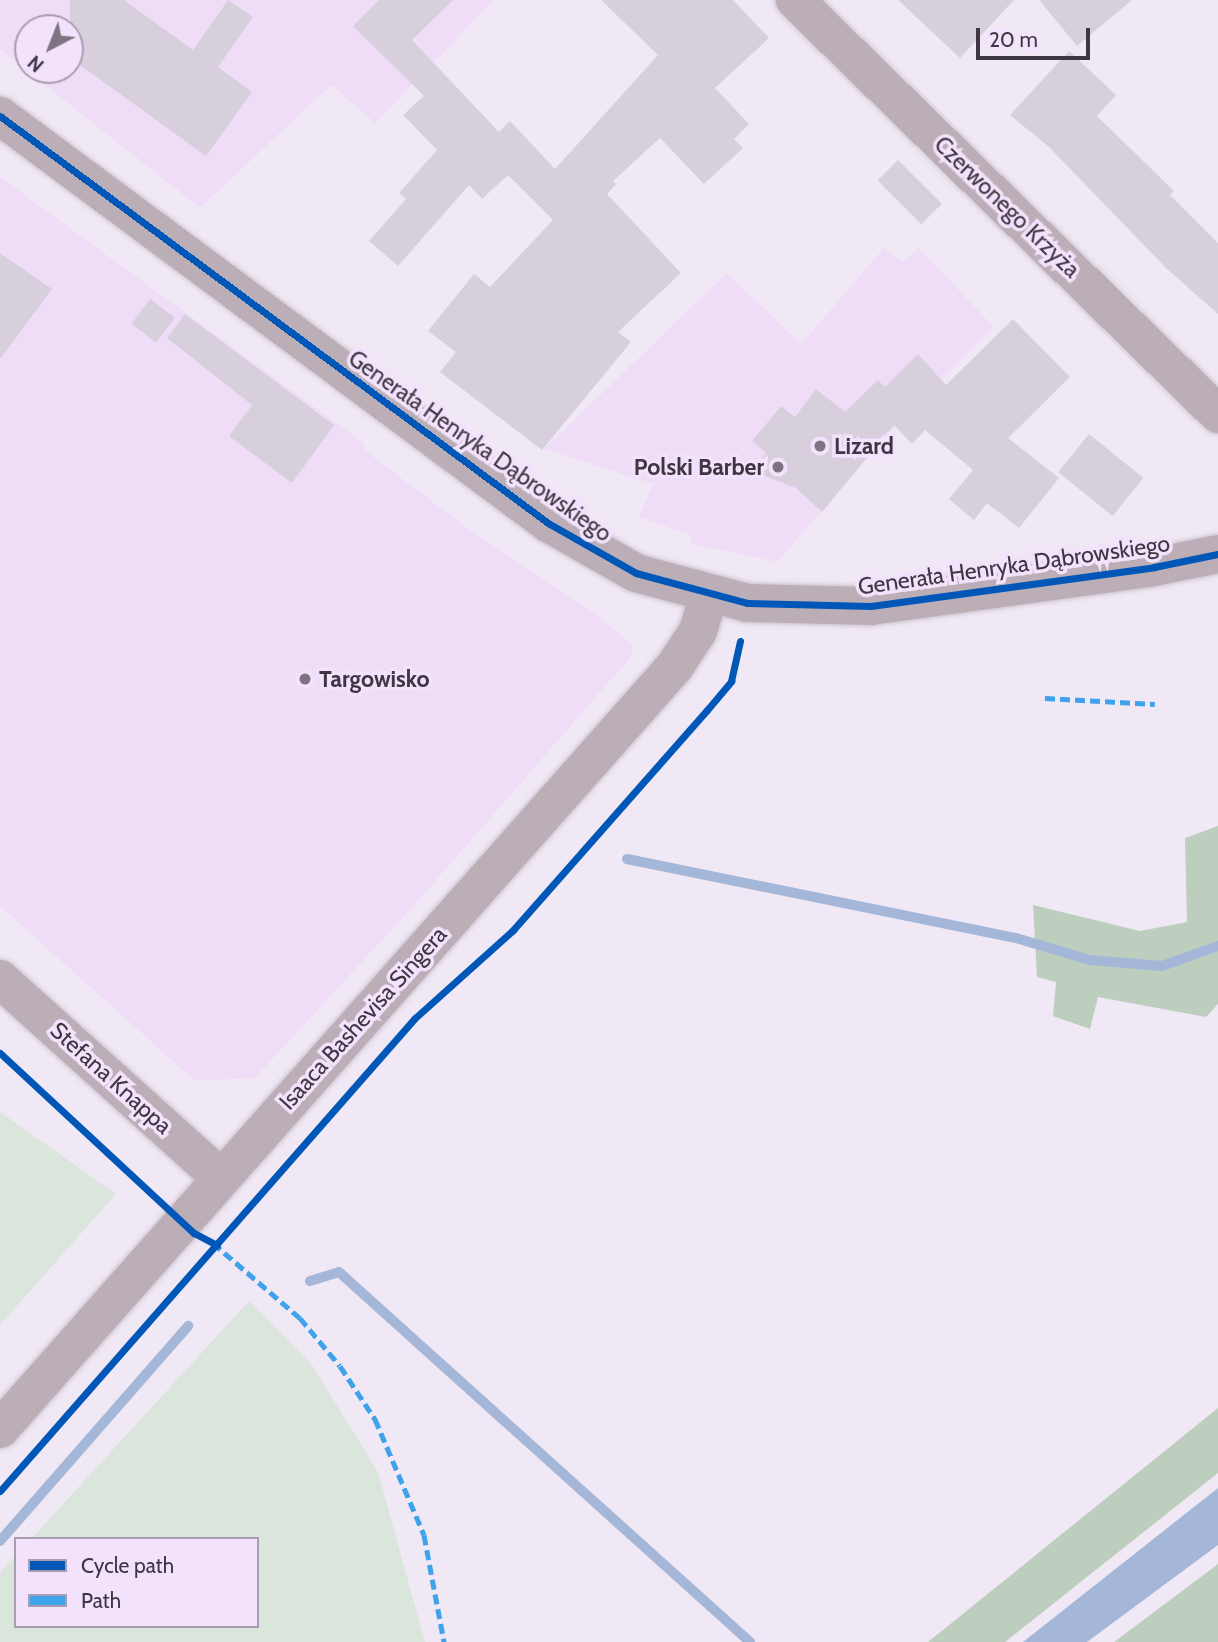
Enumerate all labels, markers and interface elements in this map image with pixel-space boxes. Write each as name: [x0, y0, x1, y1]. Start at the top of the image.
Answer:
north arrow: [14, 14, 84, 84]
scale bar: [980, 14, 1094, 58]
text: 20 m: [989, 27, 1038, 52]
text: N: [23, 50, 49, 77]
street label: Czerwonego Krzyża: [929, 131, 1085, 283]
street label: Generała Henryka Dąbrowskiego: [343, 344, 617, 548]
place label: Lizard: [834, 432, 894, 460]
marker: Lizard: [812, 438, 828, 454]
place label: Polski Barber: [634, 453, 764, 481]
marker: Polski Barber: [770, 459, 786, 475]
street label: Generała Henryka Dąbrowskiego: [856, 529, 1172, 601]
place label: Targowisko: [319, 665, 430, 693]
marker: Targowisko: [297, 671, 313, 687]
street label: Isaaca Bashevisa Singera: [274, 921, 452, 1115]
street label: Stefana Knappa: [45, 1016, 177, 1140]
legend: [14, 1537, 259, 1628]
text: Cycle path: [81, 1553, 174, 1578]
text: Path: [81, 1588, 121, 1613]

